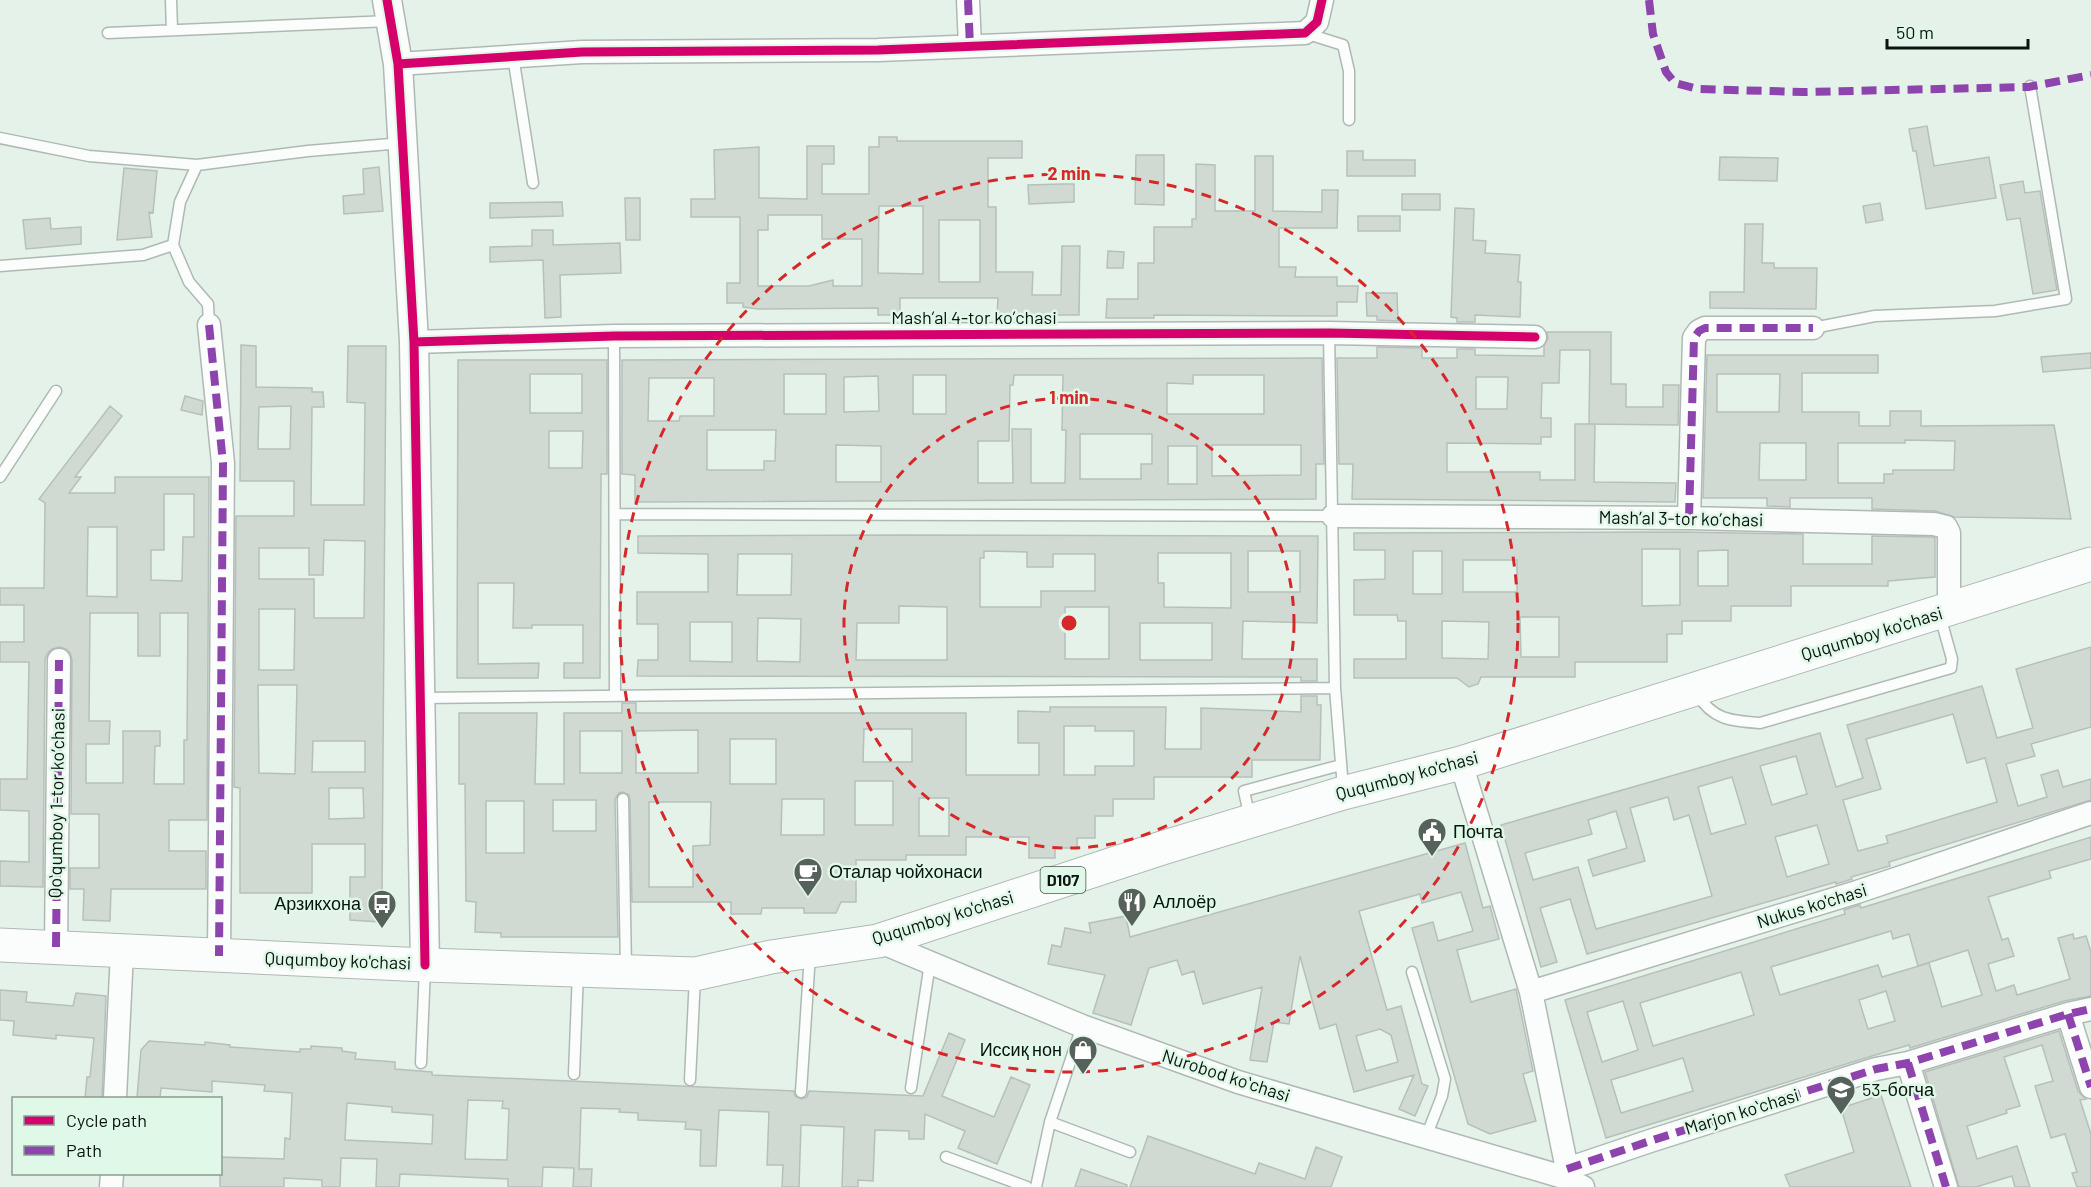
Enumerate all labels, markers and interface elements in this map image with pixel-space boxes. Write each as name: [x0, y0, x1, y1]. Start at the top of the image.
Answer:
scale bar: [1887, 12, 2028, 50]
text: 50 m: [1896, 21, 1934, 43]
text: 2 min: [1047, 162, 1091, 184]
street label: Mashʼal 4-tor koʼchasi: [891, 306, 1057, 328]
text: 1 min: [1049, 386, 1089, 408]
street label: Mashʼal 3-tor koʼchasi: [1598, 506, 1764, 530]
street label: Ququmboy ko'chasi: [1798, 601, 1945, 665]
centre of rings: [1059, 613, 1079, 633]
street label: Qoʻqumboy 1-tor koʼchasi: [43, 708, 69, 898]
street label: Ququmboy ko'chasi: [1333, 745, 1480, 805]
public building icon: Почта: [1416, 816, 1448, 858]
place label: Почта: [1453, 820, 1504, 842]
cafe icon: Оталар чойхонаси: [792, 856, 824, 898]
place label: Оталар чойхонаси: [829, 860, 982, 882]
road number: D107: [1040, 867, 1086, 893]
street label: Nukus ko'chasi: [1754, 878, 1869, 932]
street label: Ququmboy ko'chasi: [869, 885, 1016, 949]
restaurant icon: Аллоёр: [1116, 886, 1148, 928]
bus stop icon: Арзикхона: [366, 888, 398, 930]
place label: Аллоёр: [1153, 890, 1216, 912]
place label: Арзикхона: [274, 892, 362, 914]
street label: Ququmboy ko'chasi: [264, 946, 412, 974]
shop icon: Иссиқ нон: [1067, 1034, 1099, 1076]
place label: Иссиқ нон: [980, 1038, 1062, 1060]
street label: Nurobod koʻchasi: [1159, 1044, 1293, 1106]
school or university icon: 53-богча: [1825, 1074, 1857, 1116]
place label: 53-богча: [1862, 1078, 1935, 1100]
street label: Marjon koʻchasi: [1682, 1083, 1802, 1139]
legend: [12, 1097, 222, 1175]
text: Cycle path: [66, 1109, 147, 1131]
text: Path: [66, 1139, 102, 1161]

